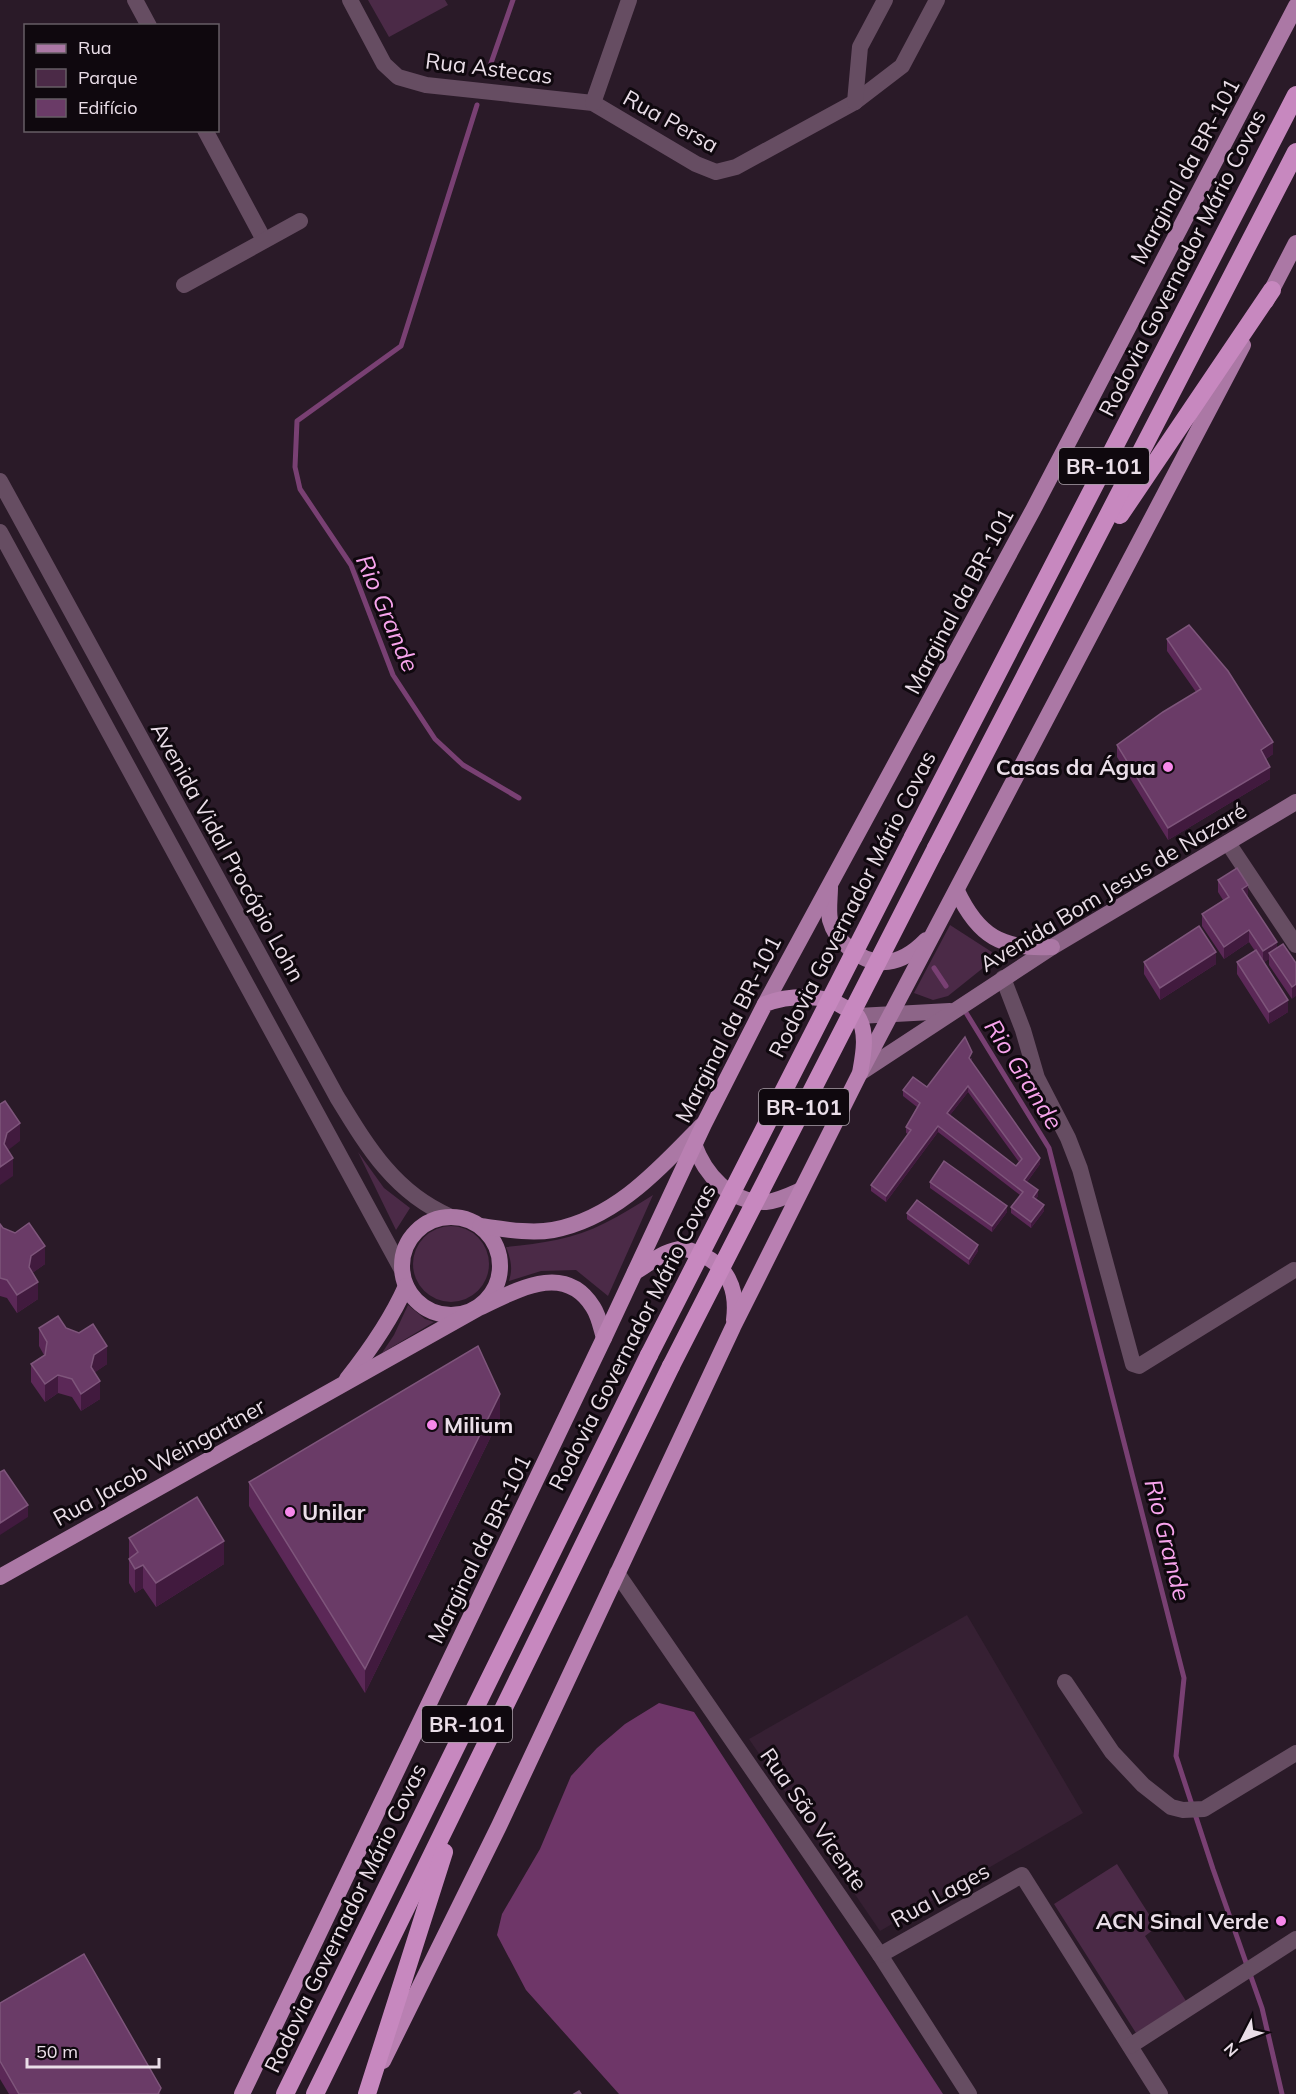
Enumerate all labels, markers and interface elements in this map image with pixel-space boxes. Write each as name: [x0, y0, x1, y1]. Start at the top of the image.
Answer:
legend: [24, 24, 219, 132]
text: Rua: [78, 36, 112, 59]
street label: Rua Astecas: [424, 46, 554, 90]
text: Parque: [78, 66, 137, 89]
street label: Marginal da BR-101: [1124, 73, 1246, 269]
street label: Rua Persa: [618, 83, 724, 159]
text: Edifício: [78, 96, 137, 119]
street label: Rodovia Governador Mário Covas: [1092, 105, 1272, 421]
road number: BR-101: [1059, 448, 1149, 484]
street label: Marginal da BR-101: [898, 503, 1020, 699]
water label: Rio Grande: [350, 550, 426, 676]
street label: Avenida Vidal Procópio Lohn: [145, 718, 311, 986]
street label: Rodovia Governador Mário Covas: [762, 746, 942, 1062]
place label: Casas da Água: [996, 753, 1156, 781]
marker: Casas da Água: [1161, 760, 1175, 774]
street label: Avenida Bom Jesus de Nazaré: [975, 796, 1251, 978]
street label: Marginal da BR-101: [669, 931, 787, 1127]
water label: Rio Grande: [978, 1013, 1070, 1135]
road number: BR-101: [759, 1089, 849, 1125]
street label: Rodovia Governador Mário Covas: [542, 1179, 722, 1495]
street label: Rua Jacob Weingartner: [48, 1392, 270, 1532]
place label: Milium: [444, 1411, 513, 1439]
marker: Milium: [425, 1418, 439, 1432]
street label: Marginal da BR-101: [421, 1450, 537, 1648]
water label: Rio Grande: [1138, 1476, 1198, 1604]
place label: Unilar: [302, 1498, 366, 1526]
marker: Unilar: [283, 1505, 297, 1519]
road number: BR-101: [422, 1706, 512, 1742]
street label: Rua São Vicente: [754, 1742, 874, 1896]
street label: Rodovia Governador Mário Covas: [258, 1759, 432, 2077]
street label: Rua Lages: [886, 1857, 994, 1933]
place label: ACN Sinal Verde: [1096, 1907, 1269, 1935]
marker: ACN Sinal Verde: [1274, 1914, 1288, 1928]
north arrow: [1212, 2010, 1272, 2070]
scale bar: [27, 2031, 159, 2069]
text: N: [1219, 2039, 1242, 2061]
text: 50 m: [36, 2040, 78, 2063]

